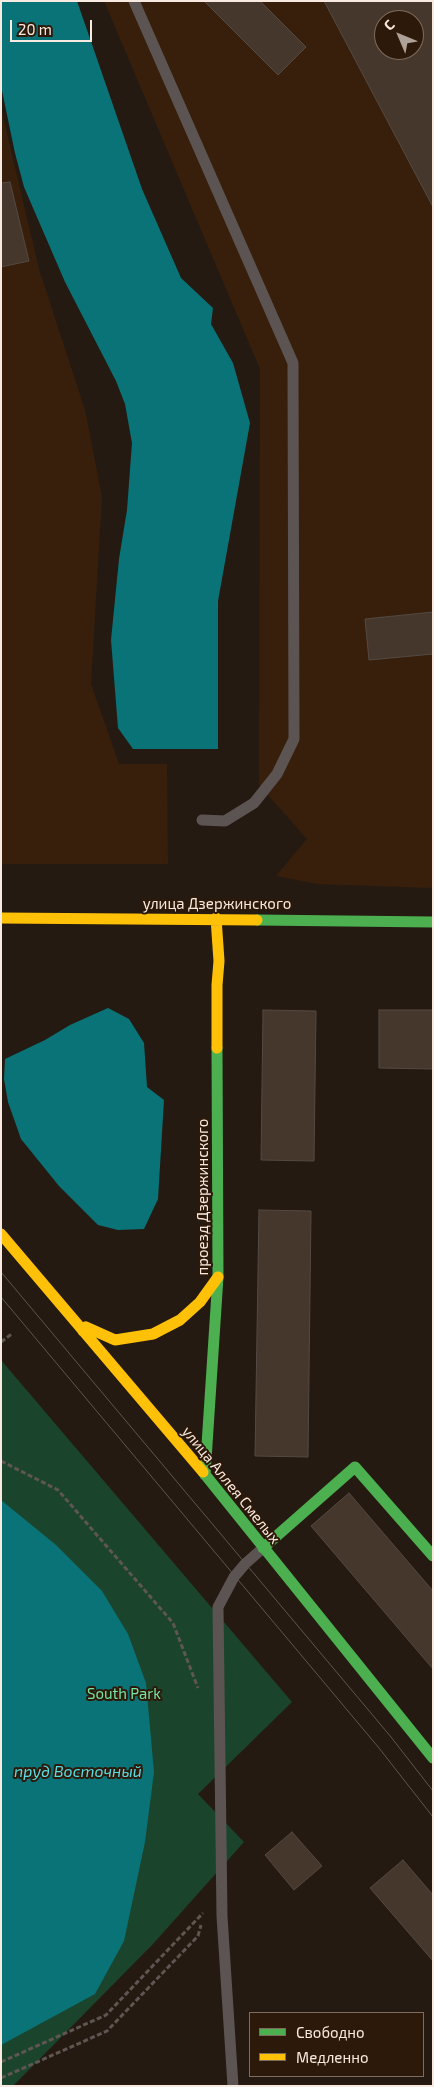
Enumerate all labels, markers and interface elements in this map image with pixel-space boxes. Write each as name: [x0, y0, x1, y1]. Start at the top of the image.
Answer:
scale bar: [12, 10, 95, 42]
north arrow: [374, 10, 424, 60]
text: С: [380, 16, 398, 34]
text: 20 m: [18, 20, 52, 38]
street label: улица Дзержинского: [143, 895, 291, 913]
street label: проезд Дзержинского: [194, 1119, 212, 1275]
street label: улица Аллея Смелых: [178, 1423, 284, 1547]
park label: South Park: [87, 1685, 161, 1703]
water label: пруд Восточный: [14, 1762, 142, 1782]
legend: [249, 2012, 424, 2077]
text: Свободно: [296, 2023, 365, 2041]
text: Медленно: [296, 2048, 369, 2066]

